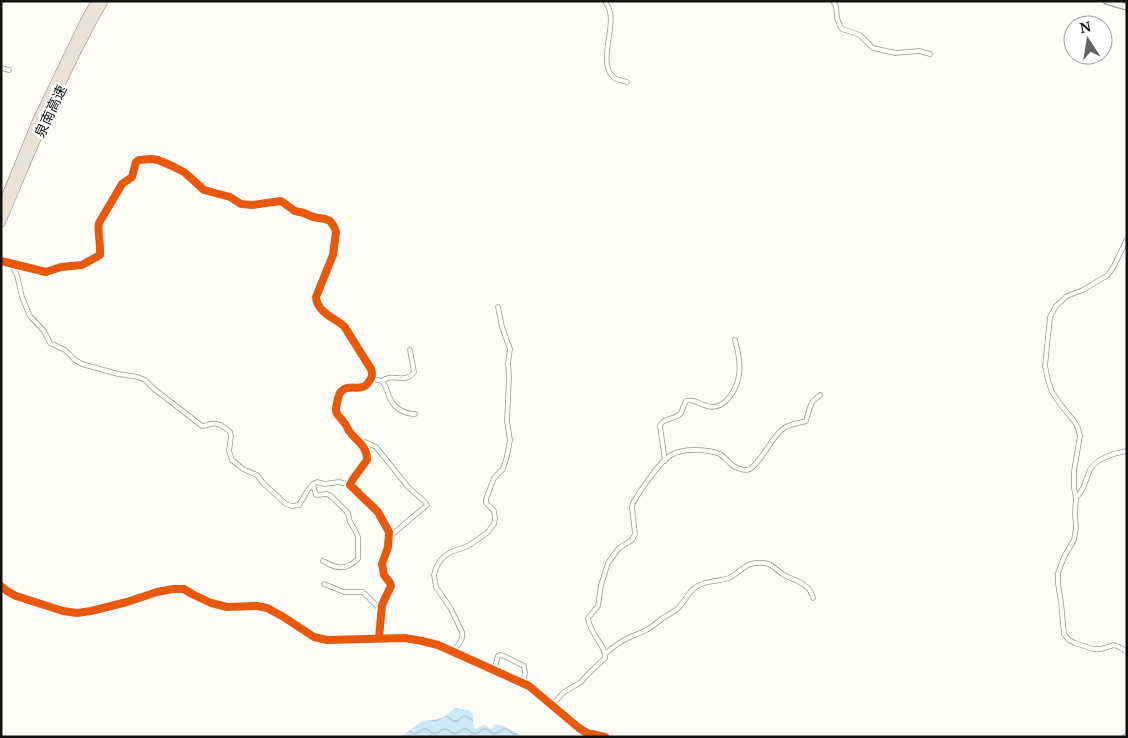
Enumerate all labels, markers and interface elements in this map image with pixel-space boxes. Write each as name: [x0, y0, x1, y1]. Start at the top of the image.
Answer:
north arrow: [1063, 15, 1113, 65]
text: N: [1078, 16, 1093, 37]
street label: 泉南高速: [30, 82, 70, 140]

